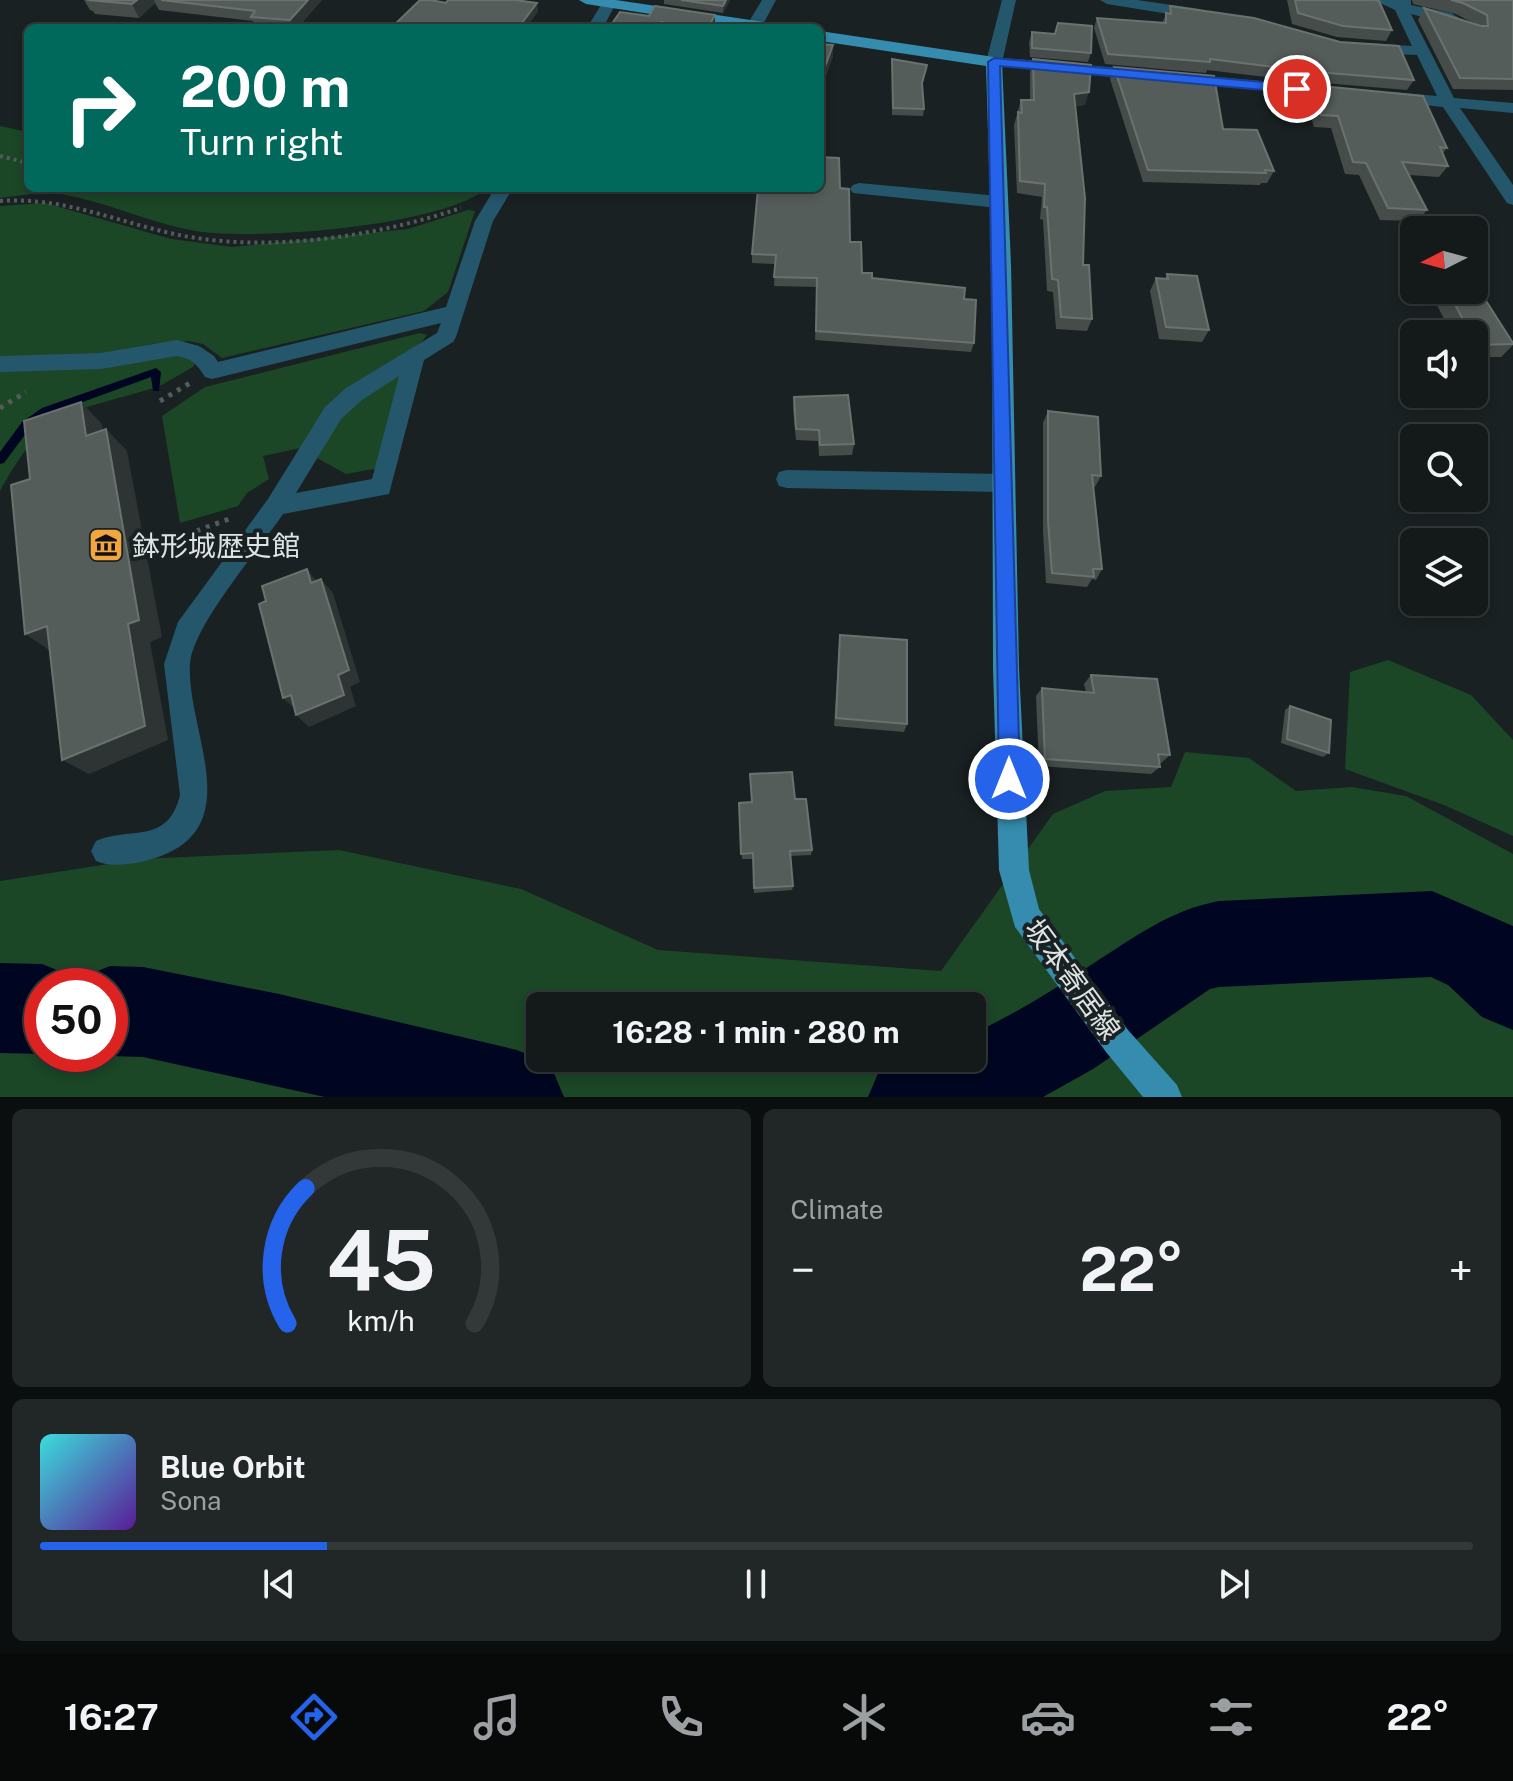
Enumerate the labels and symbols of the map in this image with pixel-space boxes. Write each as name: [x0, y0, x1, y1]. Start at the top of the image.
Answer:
pin: [1263, 55, 1331, 123]
north arrow: [1400, 216, 1488, 304]
museum icon: 鉢形城歴史館: [87, 526, 125, 564]
place label: 鉢形城歴史館: [132, 529, 300, 562]
position arrow: [967, 737, 1051, 821]
street label: 坂本寄居線: [1019, 913, 1127, 1045]
speed limit sign: 50: [24, 968, 128, 1072]

